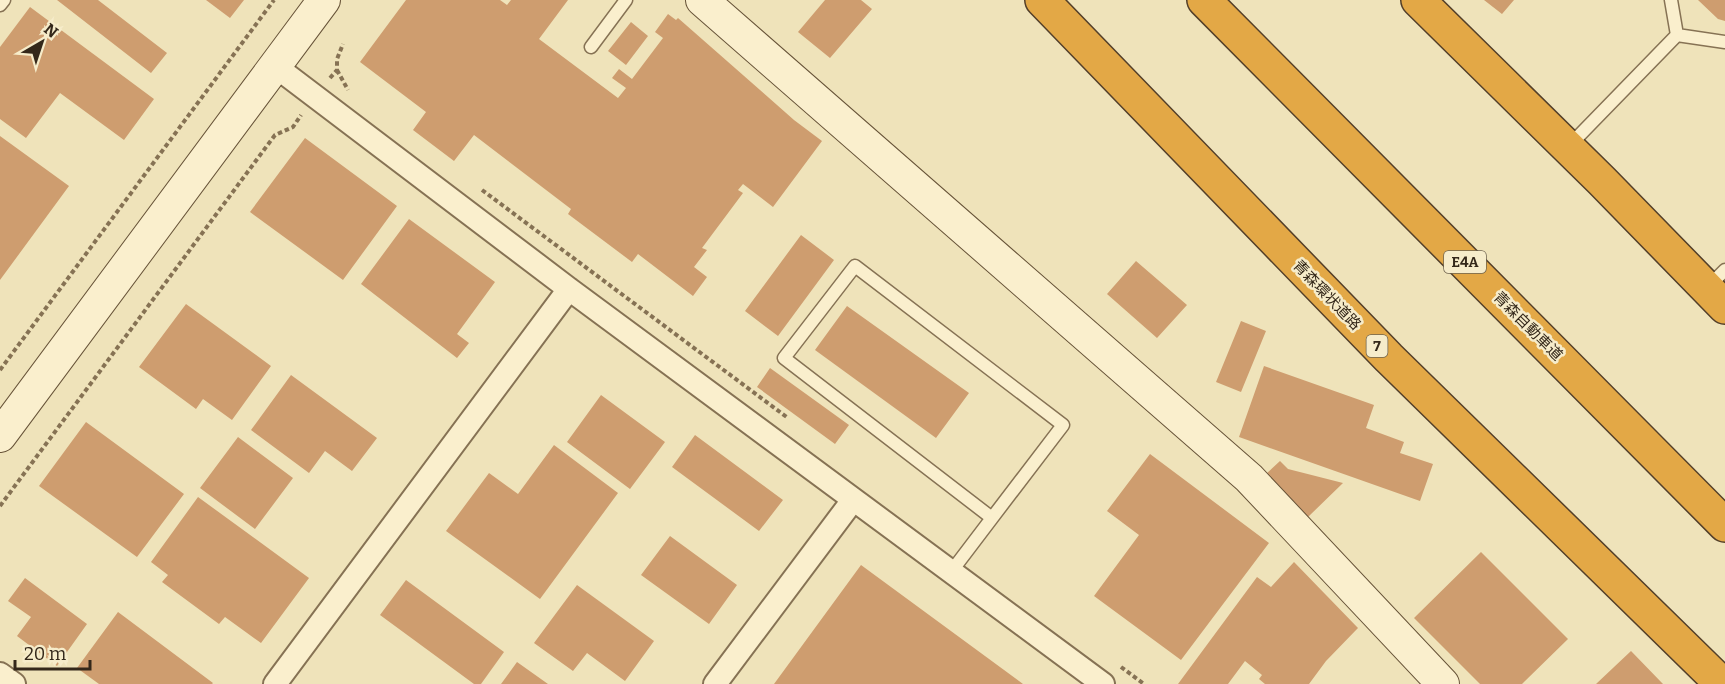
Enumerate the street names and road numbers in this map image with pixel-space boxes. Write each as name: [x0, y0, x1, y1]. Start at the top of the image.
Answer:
road number: E4A: [1444, 251, 1486, 273]
street label: 青森環状道路: [1289, 256, 1365, 334]
street label: 青森自動車道: [1490, 288, 1566, 364]
road number: 7: [1366, 335, 1388, 357]

